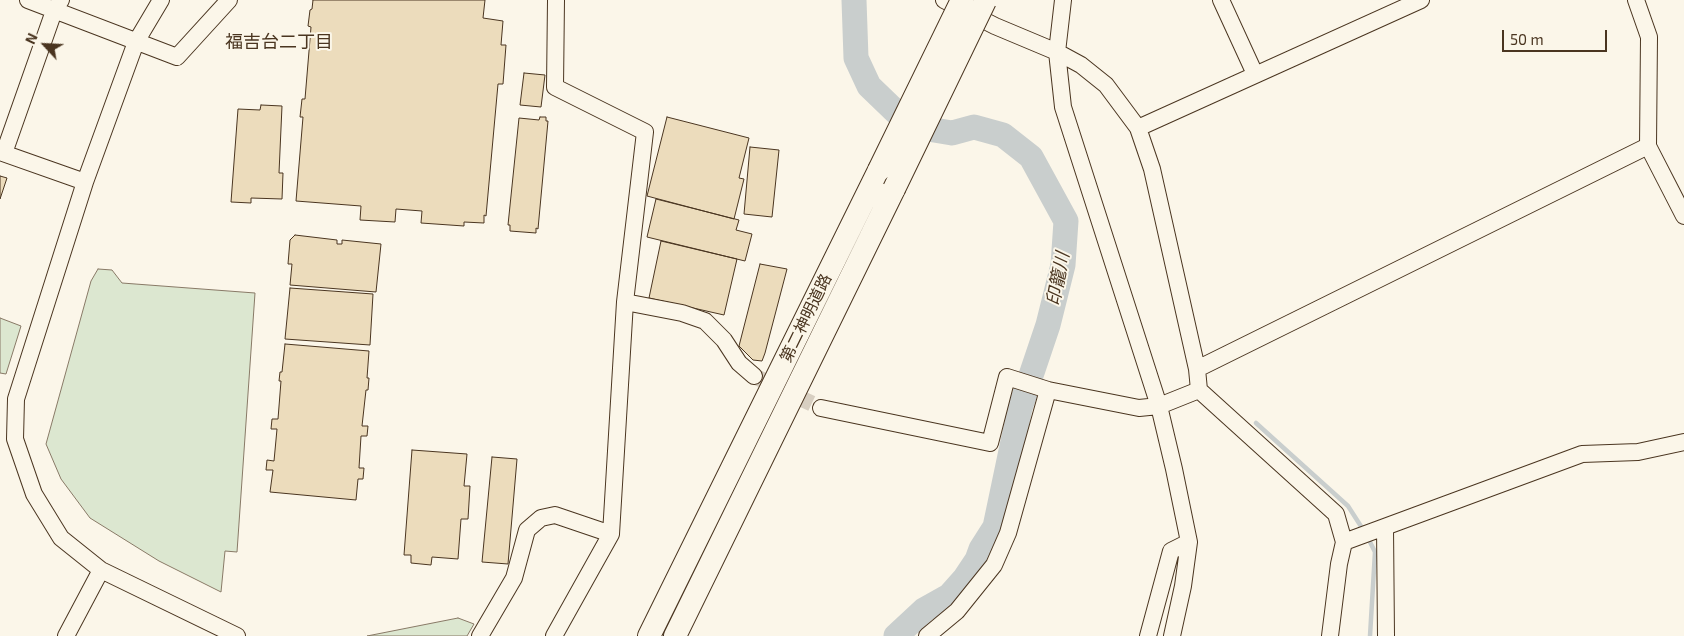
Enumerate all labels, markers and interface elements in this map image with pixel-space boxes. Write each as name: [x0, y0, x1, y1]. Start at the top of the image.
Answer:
north arrow: [20, 20, 70, 70]
scale bar: [1504, 20, 1609, 52]
text: N: [21, 30, 41, 47]
text: 50 m: [1510, 30, 1544, 48]
district label: 福吉台二丁目: [225, 31, 333, 53]
water label: 印籠川: [1042, 250, 1074, 308]
street label: 第二神明道路: [776, 271, 836, 365]

